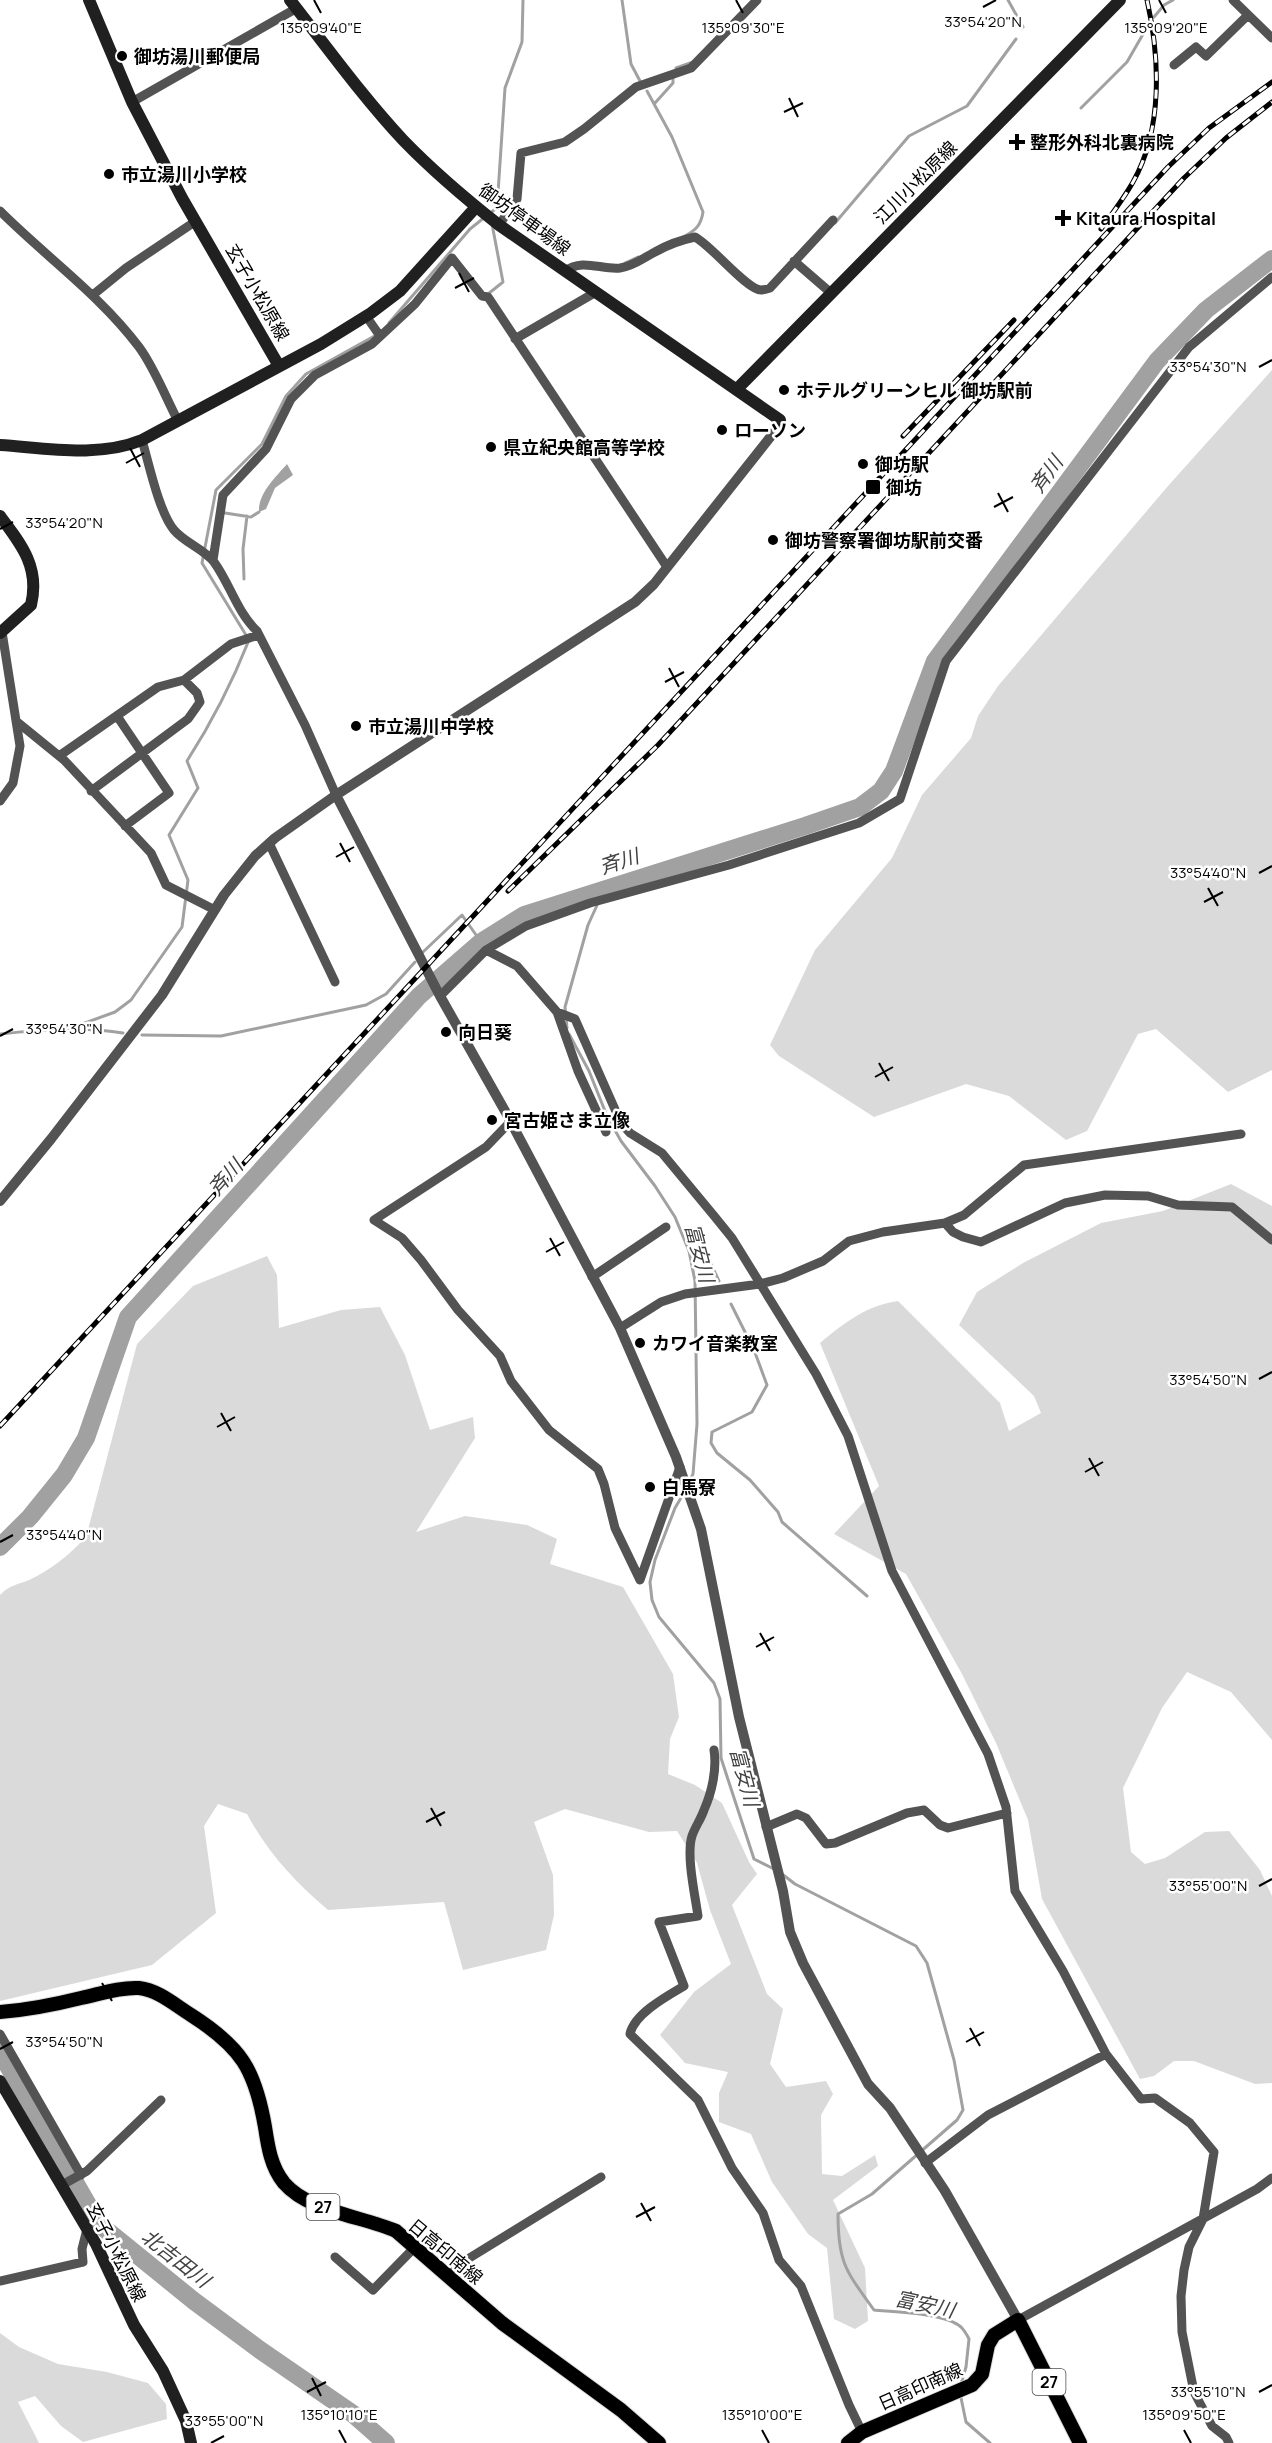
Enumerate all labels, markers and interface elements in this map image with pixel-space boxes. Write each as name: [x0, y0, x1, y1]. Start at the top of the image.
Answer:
text: 33°54'20"N: [944, 11, 1022, 32]
text: 135°09'40"E: [280, 17, 362, 38]
text: 135°09'30"E: [701, 17, 785, 38]
text: 135°09'20"E: [1124, 17, 1208, 38]
place label: 御坊湯川郵便局: [133, 44, 260, 68]
marker: 御坊湯川郵便局: [115, 49, 129, 63]
place label: 整形外科北裏病院: [1030, 130, 1174, 154]
marker: 整形外科北裏病院: [1008, 133, 1026, 151]
street label: 江川小松原線: [868, 135, 962, 229]
place label: 市立湯川小学校: [121, 162, 247, 186]
marker: 市立湯川小学校: [102, 167, 116, 181]
street label: 御坊停車場線: [474, 178, 576, 260]
place label: Kitaura Hospital: [1076, 206, 1216, 230]
marker: Kitaura Hospital: [1054, 209, 1072, 227]
street label: 玄子小松原線: [221, 239, 295, 345]
text: 33°54'30"N: [1169, 356, 1247, 377]
place label: ホテルグリーンヒル 御坊駅前: [796, 378, 1033, 402]
marker: ホテルグリーンヒル 御坊駅前: [777, 383, 791, 397]
place label: ローソン: [734, 418, 806, 442]
marker: ローソン: [715, 423, 729, 437]
place label: 県立紀央館高等学校: [503, 435, 665, 459]
marker: 県立紀央館高等学校: [484, 440, 498, 454]
water label: 斉川: [1023, 448, 1070, 498]
place label: 御坊駅: [874, 452, 929, 476]
marker: 御坊駅: [856, 457, 870, 471]
place label: 御坊: [885, 475, 922, 499]
marker: 御坊: [864, 478, 882, 496]
text: 33°54'20"N: [25, 512, 103, 533]
place label: 御坊警察署御坊駅前交番: [784, 528, 983, 552]
marker: 御坊警察署御坊駅前交番: [766, 533, 780, 547]
place label: 市立湯川中学校: [368, 714, 494, 738]
marker: 市立湯川中学校: [349, 719, 363, 733]
water label: 斉川: [596, 841, 644, 880]
text: 33°54'40"N: [1170, 862, 1246, 883]
text: 33°54'30"N: [25, 1018, 103, 1039]
place label: 向日葵: [458, 1020, 512, 1044]
marker: 向日葵: [439, 1025, 453, 1039]
place label: 宮古姫さま立像: [504, 1108, 630, 1132]
marker: 宮古姫さま立像: [485, 1113, 499, 1127]
water label: 斉川: [202, 1152, 250, 1201]
water label: 富安川: [679, 1221, 721, 1287]
place label: カワイ音楽教室: [652, 1331, 778, 1355]
marker: カワイ音楽教室: [633, 1336, 647, 1350]
text: 33°54'50"N: [1169, 1369, 1247, 1390]
place label: 白馬寮: [662, 1475, 716, 1499]
marker: 白馬寮: [643, 1480, 657, 1494]
text: 33°54'40"N: [26, 1524, 102, 1545]
water label: 富安川: [724, 1745, 766, 1811]
text: 33°55'00"N: [1169, 1875, 1247, 1896]
text: 33°54'50"N: [25, 2031, 103, 2052]
road number: 27: [306, 2194, 340, 2220]
street label: 玄子小松原線: [82, 2198, 152, 2306]
street label: 日高印南線: [404, 2213, 488, 2289]
water label: 北吉田川: [136, 2223, 217, 2294]
water label: 富安川: [893, 2285, 959, 2324]
street label: 日高印南線: [874, 2357, 966, 2415]
road number: 27: [1032, 2369, 1066, 2395]
text: 33°55'10"N: [1170, 2381, 1246, 2402]
text: 135°10'10"E: [300, 2404, 378, 2425]
text: 135°10'00"E: [722, 2404, 802, 2425]
text: 135°09'50"E: [1142, 2404, 1226, 2425]
text: 33°55'00"N: [185, 2410, 263, 2431]

